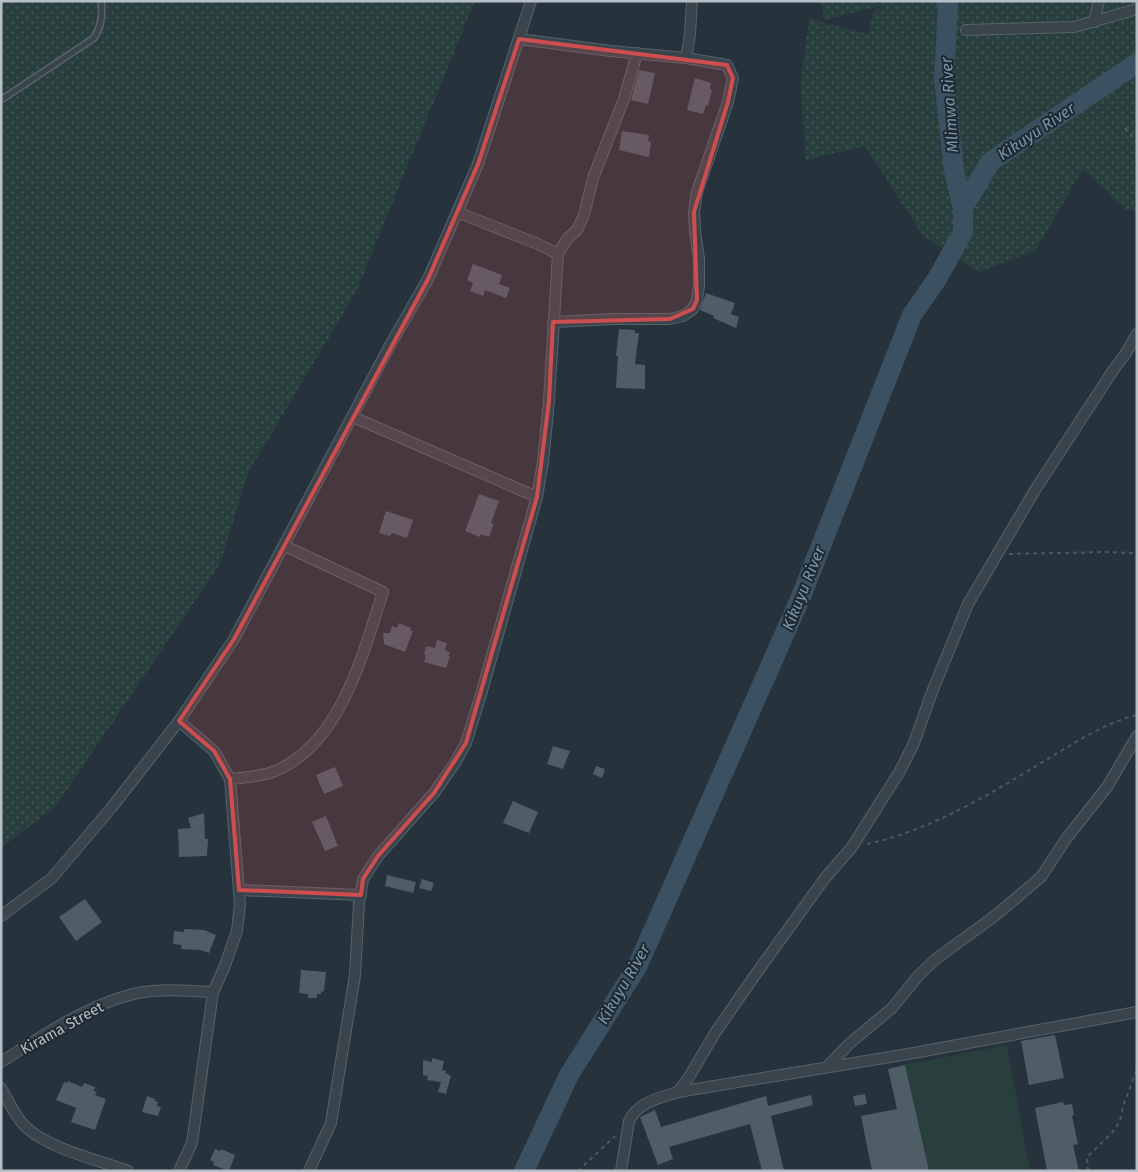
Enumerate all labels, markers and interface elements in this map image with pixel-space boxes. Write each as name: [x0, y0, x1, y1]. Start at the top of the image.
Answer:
water label: Mlimwa River: [937, 56, 962, 153]
water label: Kikuyu River: [994, 98, 1079, 164]
water label: Kikuyu River: [778, 543, 829, 633]
water label: Kikuyu River: [593, 940, 654, 1028]
street label: Kirama Street: [17, 998, 107, 1058]

